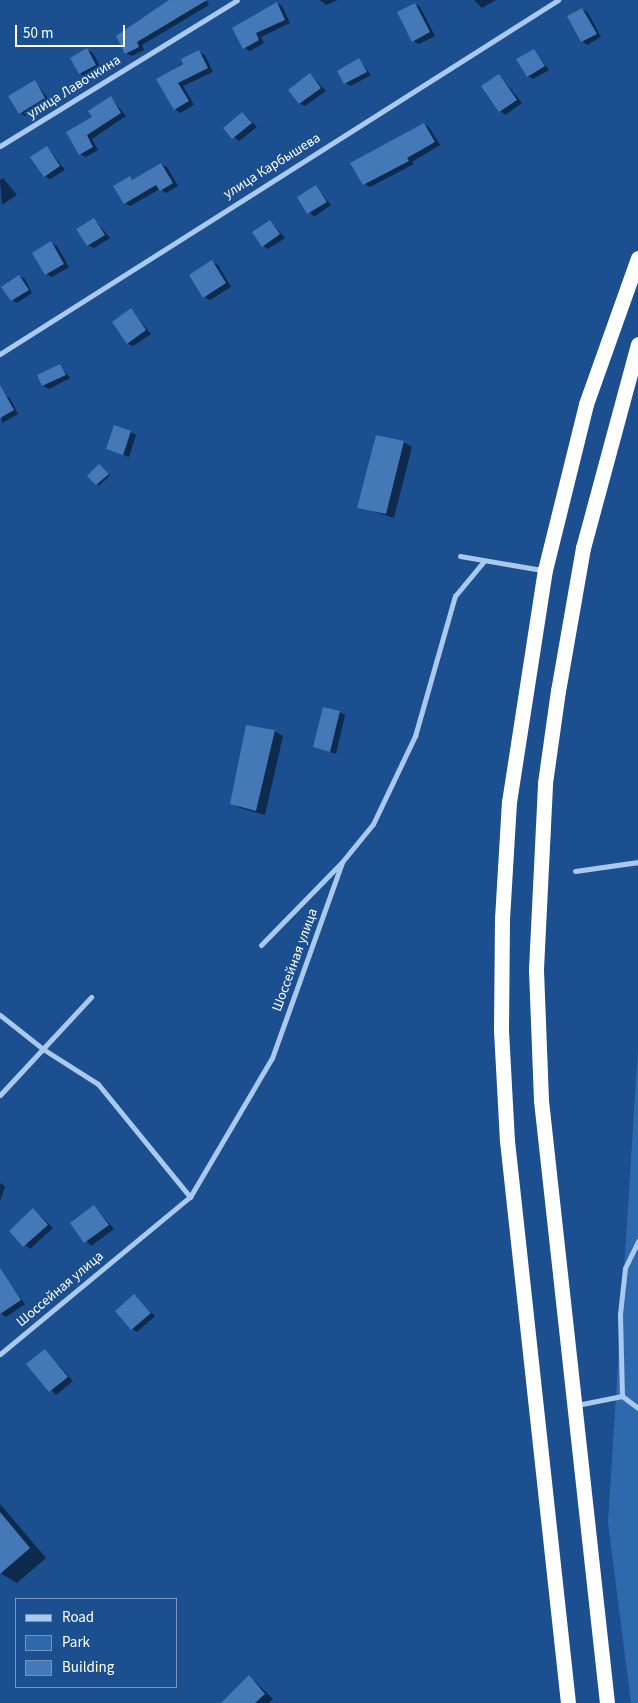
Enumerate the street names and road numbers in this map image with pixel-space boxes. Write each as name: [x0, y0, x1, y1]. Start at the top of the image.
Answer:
street label: улица Лавочкина: [24, 52, 124, 122]
street label: улица Карбышева: [220, 129, 324, 203]
street label: Шоссейная улица: [269, 906, 321, 1014]
street label: Шоссейная улица: [13, 1248, 107, 1330]

